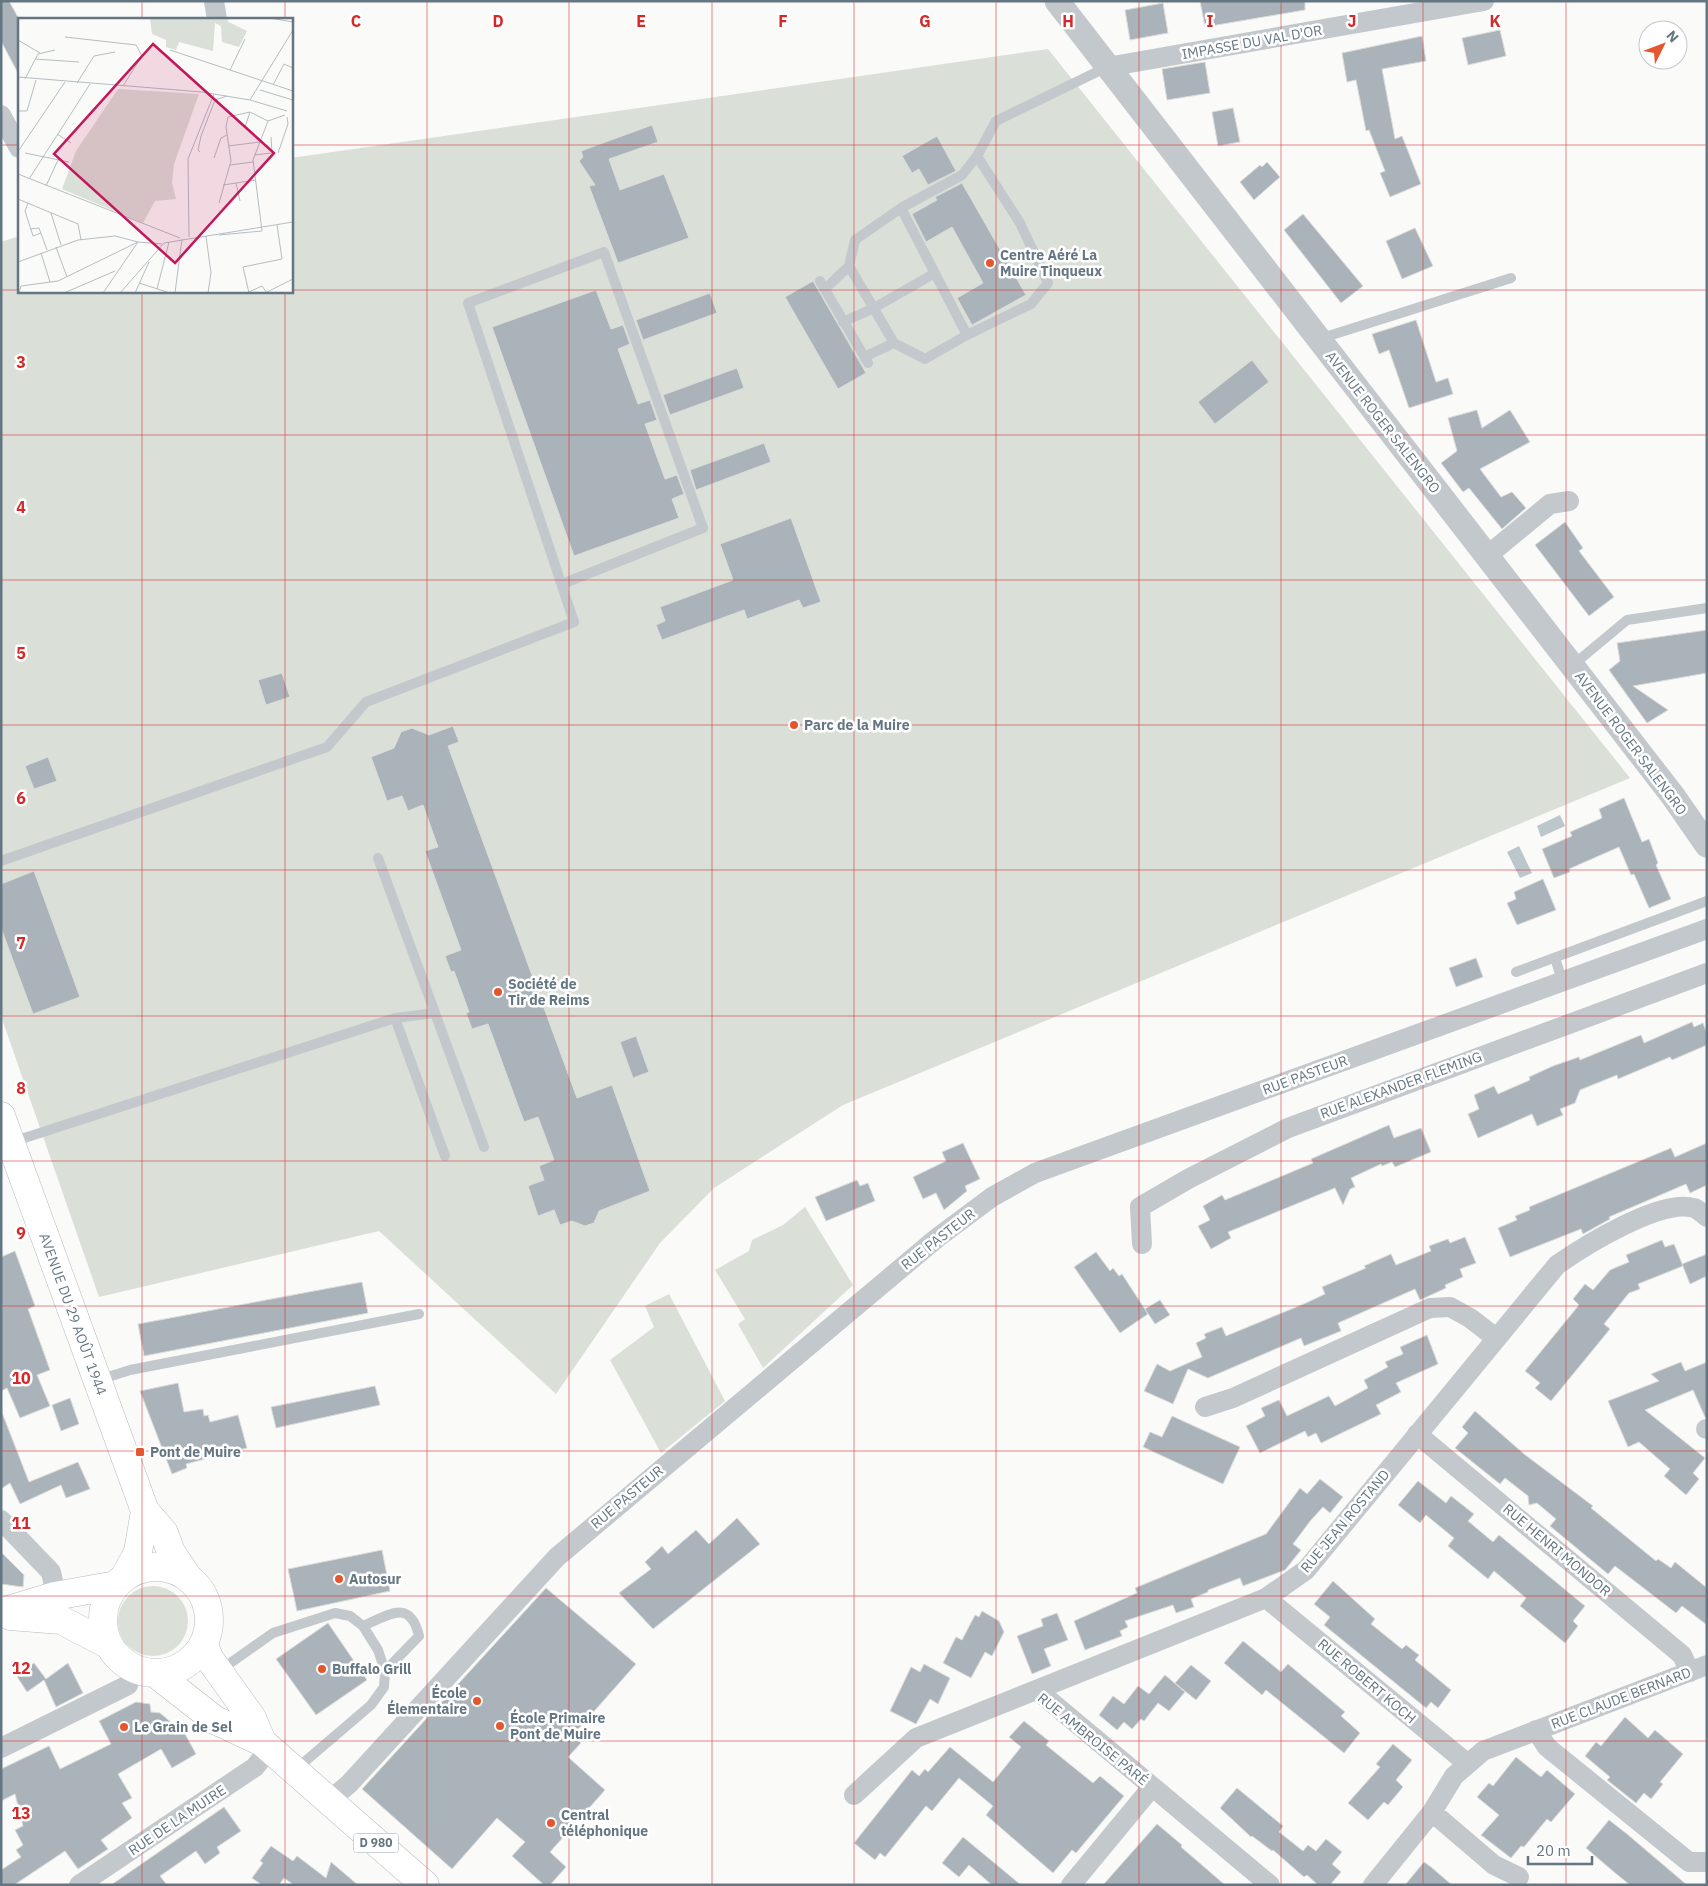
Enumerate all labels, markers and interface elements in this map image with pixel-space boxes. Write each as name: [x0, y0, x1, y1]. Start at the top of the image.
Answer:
text: C: [351, 11, 361, 31]
text: D: [492, 11, 504, 31]
text: E: [636, 11, 646, 31]
text: F: [778, 11, 788, 31]
text: G: [919, 11, 931, 31]
text: H: [1062, 11, 1074, 31]
text: J: [1348, 11, 1356, 31]
text: K: [1489, 11, 1501, 31]
inset map: [18, 18, 292, 292]
north arrow: [1638, 20, 1688, 70]
street label: IMPASSE DU VAL D'OR: [1181, 21, 1323, 63]
text: N: [1663, 27, 1683, 46]
place label: Centre Aéré La Muire Tinqueux: [1000, 246, 1102, 280]
marker: Centre Aéré La Muire Tinqueux: [984, 257, 996, 269]
street label: AVENUE ROGER SALENGRO: [1322, 347, 1444, 497]
text: 3: [16, 352, 26, 372]
text: 4: [16, 497, 26, 517]
text: 5: [16, 643, 26, 663]
street label: AVENUE ROGER SALENGRO: [1571, 668, 1691, 819]
place label: Parc de la Muire: [804, 716, 910, 734]
marker: Parc de la Muire: [788, 719, 800, 731]
text: 6: [16, 788, 26, 808]
text: 7: [16, 933, 26, 953]
place label: Société de Tir de Reims: [508, 975, 590, 1009]
marker: Société de Tir de Reims: [492, 986, 504, 998]
street label: RUE ALEXANDER FLEMING: [1318, 1047, 1484, 1123]
street label: RUE PASTEUR: [1260, 1051, 1350, 1099]
text: 8: [16, 1078, 26, 1098]
street label: RUE PASTEUR: [897, 1204, 979, 1274]
text: 9: [16, 1223, 26, 1243]
street label: AVENUE DU 29 AOÛT 1944: [35, 1230, 112, 1398]
text: 10: [11, 1368, 31, 1388]
place label: Pont de Muire: [150, 1443, 241, 1461]
marker: Pont de Muire: [134, 1446, 146, 1458]
street label: RUE PASTEUR: [587, 1461, 667, 1533]
street label: RUE JEAN ROSTAND: [1297, 1466, 1393, 1576]
street label: RUE HENRI MONDOR: [1500, 1500, 1615, 1600]
text: 11: [11, 1513, 31, 1533]
place label: Autosur: [349, 1570, 402, 1588]
marker: Autosur: [333, 1573, 345, 1585]
street label: RUE ROBERT KOCH: [1314, 1635, 1420, 1727]
text: 12: [11, 1658, 31, 1678]
place label: Buffalo Grill: [332, 1660, 411, 1678]
marker: Buffalo Grill: [316, 1663, 328, 1675]
street label: RUE CLAUDE BERNARD: [1549, 1663, 1693, 1733]
place label: École Élementaire: [387, 1683, 467, 1718]
street label: RUE AMBROISE PARÉ: [1034, 1688, 1153, 1789]
marker: École Élementaire: [471, 1695, 483, 1707]
place label: École Primaire Pont de Muire: [510, 1708, 606, 1743]
place label: Le Grain de Sel: [134, 1718, 232, 1736]
marker: École Primaire Pont de Muire: [494, 1720, 506, 1732]
marker: Le Grain de Sel: [118, 1721, 130, 1733]
street label: RUE DE LA MUIRE: [125, 1781, 229, 1859]
text: 13: [11, 1803, 31, 1823]
place label: Central téléphonique: [561, 1806, 648, 1840]
marker: Central téléphonique: [545, 1817, 557, 1829]
road number: D 980: [354, 1834, 398, 1852]
scale bar: [1528, 1834, 1592, 1866]
text: 20 m: [1536, 1841, 1571, 1860]

